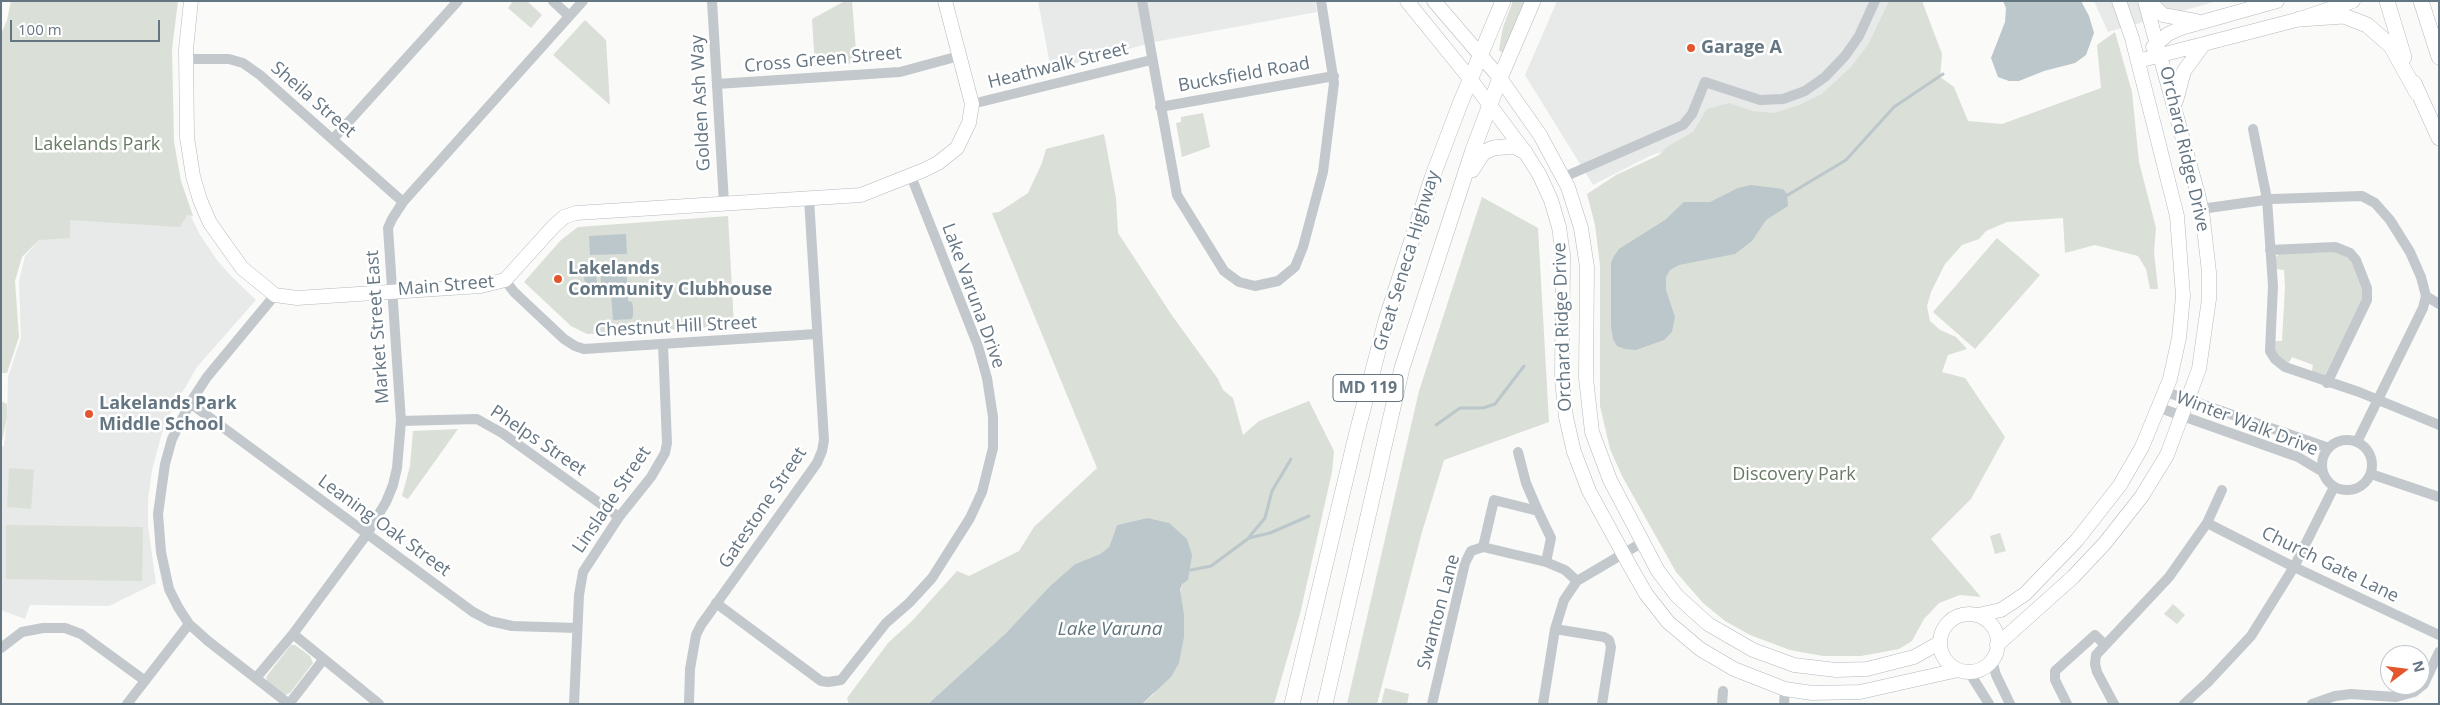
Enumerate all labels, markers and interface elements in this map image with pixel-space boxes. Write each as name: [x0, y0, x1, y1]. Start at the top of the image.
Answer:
scale bar: [12, 10, 162, 42]
text: 100 m: [18, 19, 62, 39]
street label: Golden Ash Way: [687, 34, 715, 172]
place label: Garage A: [1701, 37, 1782, 59]
street label: Heathwalk Street: [986, 38, 1130, 94]
street label: Cross Green Street: [743, 42, 903, 78]
marker: Garage A: [1685, 42, 1697, 54]
street label: Bucksfield Road: [1177, 53, 1311, 97]
street label: Sheila Street: [266, 57, 360, 143]
street label: Orchard Ridge Drive: [2154, 64, 2214, 234]
park label: Lakelands Park: [34, 134, 160, 156]
street label: Great Seneca Highway: [1369, 168, 1445, 354]
street label: Lake Varuna Drive: [937, 221, 1009, 371]
street label: Orchard Ridge Drive: [1549, 242, 1577, 412]
street label: Market Street East: [362, 249, 394, 405]
place label: Lakelands Community Clubhouse: [568, 258, 772, 300]
street label: Main Street: [397, 271, 495, 301]
marker: Lakelands Community Clubhouse: [552, 273, 564, 285]
street label: Chestnut Hill Street: [594, 312, 758, 342]
road number: MD 119: [1333, 374, 1403, 402]
street label: Winter Walk Drive: [2173, 387, 2321, 461]
place label: Lakelands Park Middle School: [99, 393, 237, 436]
street label: Phelps Street: [486, 401, 590, 481]
marker: Lakelands Park Middle School: [83, 408, 95, 420]
street label: Linslade Street: [568, 442, 656, 558]
street label: Gatestone Street: [714, 443, 812, 573]
park label: Discovery Park: [1732, 464, 1856, 486]
street label: Leaning Oak Street: [313, 471, 455, 581]
street label: Church Gate Lane: [2258, 522, 2402, 608]
street label: Swanton Lane: [1413, 552, 1465, 672]
water label: Lake Varuna: [1058, 619, 1162, 641]
north arrow: [2380, 645, 2430, 695]
text: N: [2408, 658, 2430, 674]

